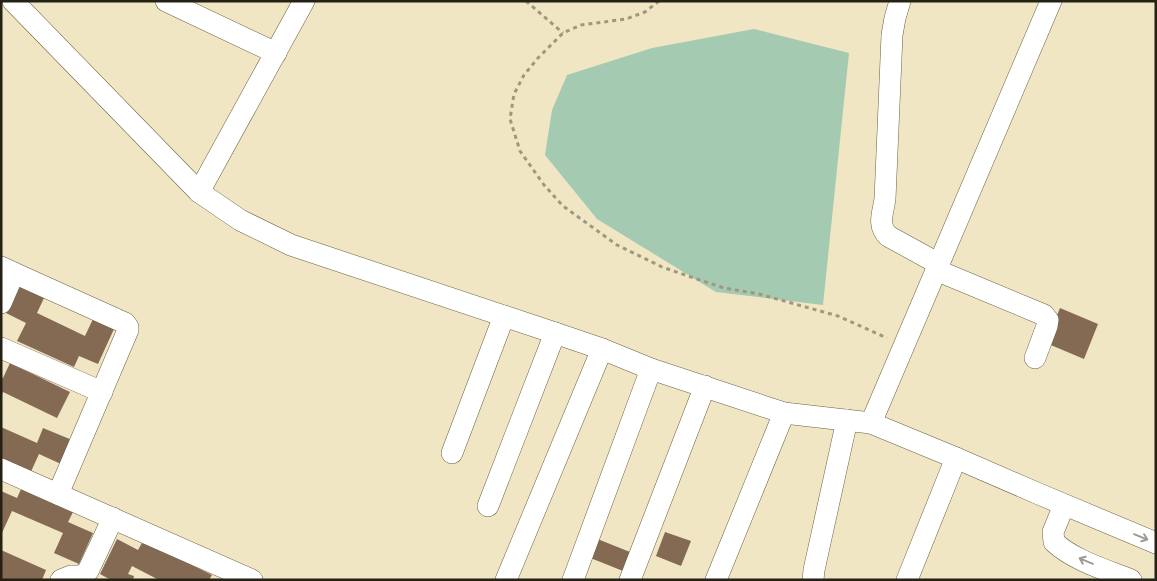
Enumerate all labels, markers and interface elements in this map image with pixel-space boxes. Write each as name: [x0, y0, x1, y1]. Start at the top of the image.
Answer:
one-way arrow: [1133, 532, 1148, 542]
one-way arrow: [1079, 555, 1094, 565]

